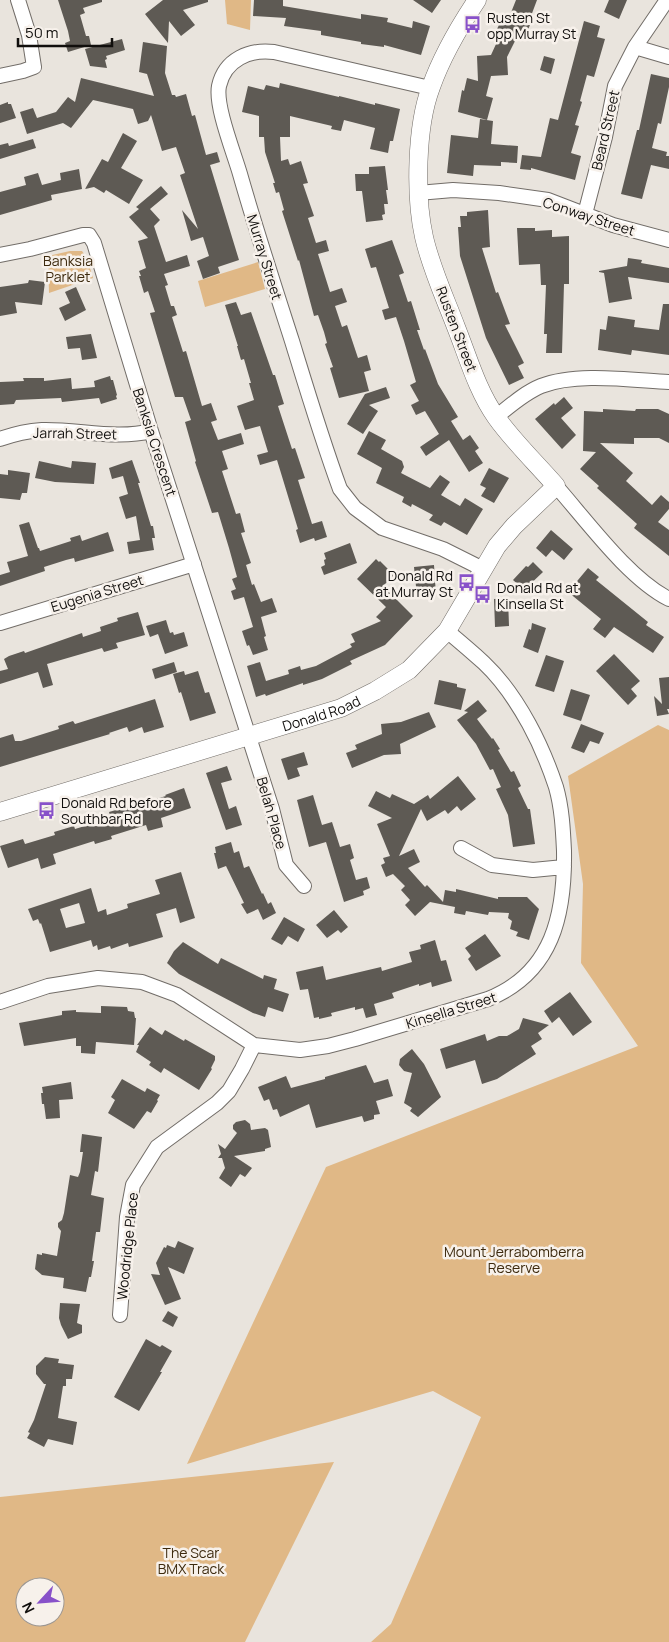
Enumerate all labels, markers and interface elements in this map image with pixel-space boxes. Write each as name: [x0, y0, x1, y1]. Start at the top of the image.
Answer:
place label: Rusten St opp Murray St: [487, 8, 577, 43]
scale bar: [18, 15, 111, 47]
bus stop icon: Rusten St opp Murray St: [463, 15, 483, 35]
text: 50 m: [25, 22, 59, 43]
street label: Beard Street: [587, 88, 624, 172]
street label: Conway Street: [541, 192, 638, 240]
street label: Murray Street: [243, 212, 287, 302]
park label: Banksia Parklet: [43, 251, 93, 286]
street label: Rusten Street: [432, 284, 482, 375]
street label: Banksia Crescent: [129, 386, 182, 499]
street label: Jarrah Street: [33, 423, 118, 443]
place label: Donald Rd at Murray St: [375, 566, 453, 601]
street label: Eugenia Street: [48, 570, 146, 616]
bus stop icon: Donald Rd at Murray St: [457, 573, 477, 593]
place label: Donald Rd at Kinsella St: [497, 578, 579, 613]
bus stop icon: Donald Rd at Kinsella St: [473, 585, 493, 605]
street label: Donald Road: [280, 690, 363, 735]
street label: Belah Place: [253, 775, 291, 851]
place label: Donald Rd before Southbar Rd: [61, 793, 172, 828]
bus stop icon: Donald Rd before Southbar Rd: [37, 800, 57, 820]
street label: Kinsella Street: [403, 987, 499, 1033]
street label: Woodridge Place: [112, 1191, 142, 1301]
park label: Mount Jerrabomberra Reserve: [444, 1242, 584, 1277]
park label: The Scar BMX Track: [158, 1543, 225, 1578]
north arrow: [15, 1577, 65, 1627]
text: N: [17, 1599, 39, 1617]

